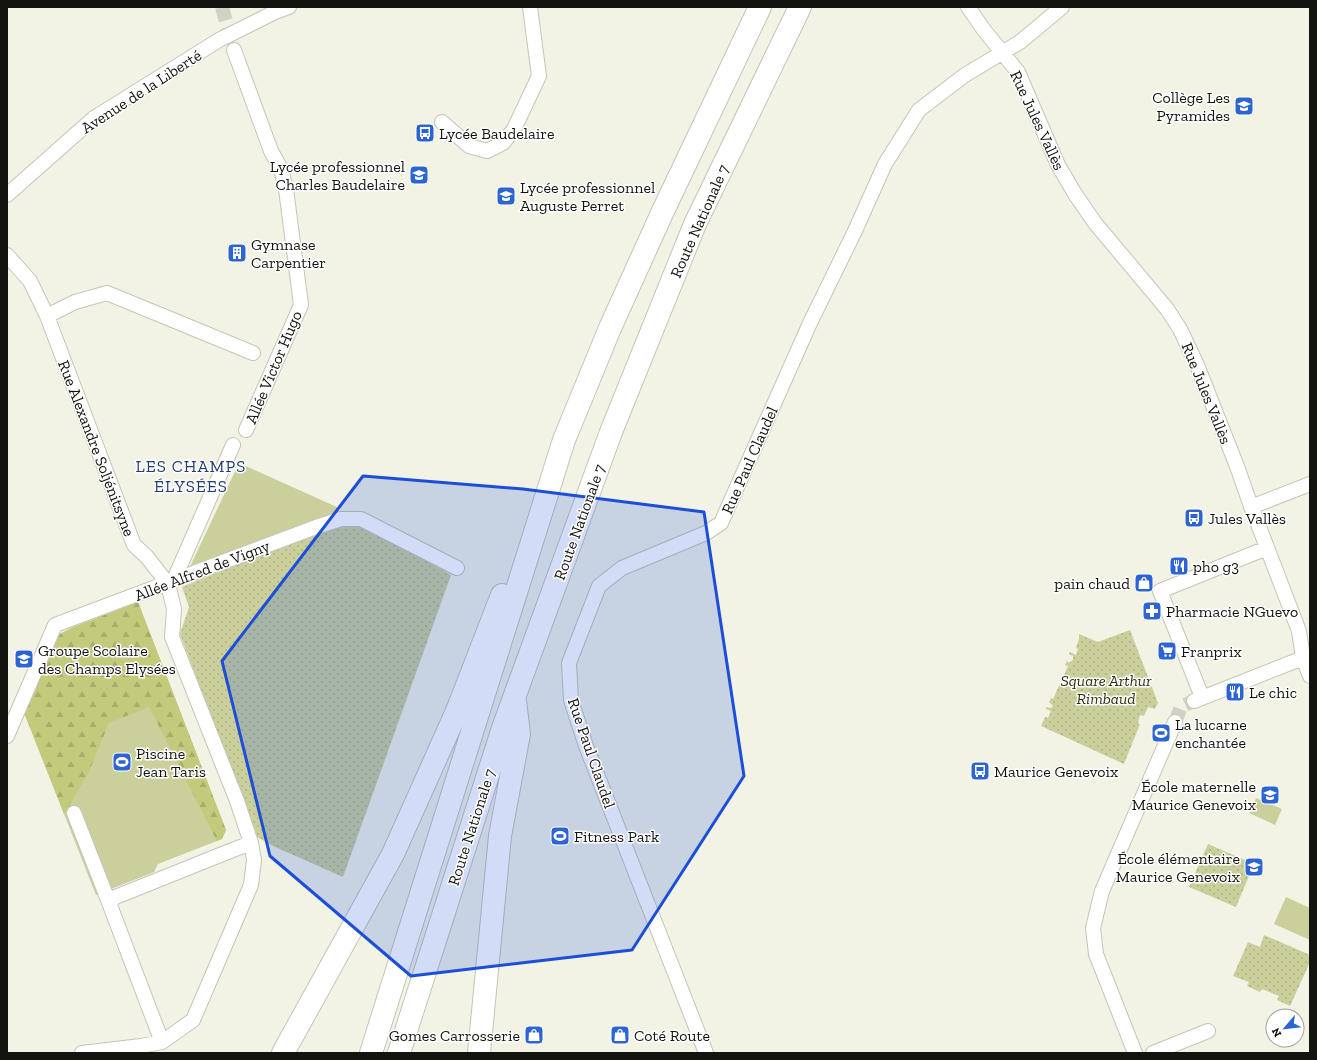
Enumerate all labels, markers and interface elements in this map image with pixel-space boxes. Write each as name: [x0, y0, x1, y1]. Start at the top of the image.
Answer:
street label: Avenue de la Liberté: [78, 46, 205, 137]
street label: Rue Jules Vallès: [1006, 67, 1069, 173]
place label: Collège Les Pyramides: [1152, 88, 1230, 125]
school or university icon: Collège Les Pyramides: [1233, 95, 1255, 117]
bus stop icon: Lycée Baudelaire: [414, 122, 436, 144]
place label: Lycée Baudelaire: [439, 124, 555, 143]
place label: Lycée professionnel Charles Baudelaire: [270, 157, 405, 194]
street label: Route Nationale 7: [666, 161, 733, 281]
school or university icon: Lycée professionnel Charles Baudelaire: [408, 164, 430, 186]
place label: Lycée professionnel Auguste Perret: [520, 178, 655, 215]
school or university icon: Lycée professionnel Auguste Perret: [495, 185, 517, 207]
place label: Gymnase Carpentier: [251, 235, 326, 272]
building icon: Gymnase Carpentier: [226, 242, 248, 264]
street label: Allée Victor Hugo: [241, 308, 306, 427]
street label: Rue Jules Vallès: [1178, 340, 1236, 447]
street label: Rue Alexandre Soljénitsyne: [54, 357, 139, 539]
street label: Rue Paul Claudel: [717, 404, 782, 517]
district label: LES CHAMPS ÉLYSÉES: [136, 456, 246, 496]
street label: Route Nationale 7: [550, 461, 609, 583]
bus stop icon: Jules Vallès: [1183, 507, 1205, 529]
place label: Jules Vallès: [1208, 509, 1286, 528]
street label: Allée Alfred de Vigny: [132, 536, 273, 605]
restaurant icon: pho g3: [1168, 555, 1190, 577]
place label: pho g3: [1193, 557, 1239, 576]
shop icon: pain chaud: [1133, 572, 1155, 594]
place label: pain chaud: [1054, 574, 1130, 593]
pharmacy icon: Pharmacie NGuevo: [1141, 600, 1163, 622]
place label: Pharmacie NGuevo: [1166, 602, 1298, 621]
supermarket icon: Franprix: [1156, 640, 1178, 662]
place label: Groupe Scolaire des Champs Elysées: [38, 641, 176, 678]
place label: Franprix: [1181, 642, 1242, 661]
school or university icon: Groupe Scolaire des Champs Elysées: [13, 648, 35, 670]
park label: Square Arthur Rimbaud: [1060, 671, 1152, 708]
restaurant icon: Le chic: [1224, 681, 1246, 703]
place label: Le chic: [1249, 683, 1297, 702]
street label: Rue Paul Claudel: [564, 695, 619, 811]
place label: La lucarne enchantée: [1175, 715, 1247, 752]
sports icon: La lucarne enchantée: [1150, 722, 1172, 744]
place label: Piscine Jean Taris: [136, 744, 206, 781]
sports icon: Piscine Jean Taris: [111, 751, 133, 773]
bus stop icon: Maurice Genevoix: [969, 760, 991, 782]
place label: Maurice Genevoix: [994, 762, 1118, 781]
street label: Route Nationale 7: [444, 766, 499, 888]
place label: École maternelle Maurice Genevoix: [1132, 777, 1256, 814]
school or university icon: École maternelle Maurice Genevoix: [1259, 784, 1281, 806]
sports icon: Fitness Park: [549, 825, 571, 847]
place label: Fitness Park: [574, 827, 660, 846]
place label: École élémentaire Maurice Genevoix: [1116, 849, 1240, 886]
school or university icon: École élémentaire Maurice Genevoix: [1243, 856, 1265, 878]
north arrow: [1265, 1008, 1305, 1048]
shop icon: Gomes Carrosserie: [523, 1024, 545, 1046]
shop icon: Coté Route: [609, 1024, 631, 1046]
text: N: [1269, 1025, 1284, 1039]
place label: Gomes Carrosserie: [389, 1026, 520, 1045]
place label: Coté Route: [634, 1026, 710, 1045]

